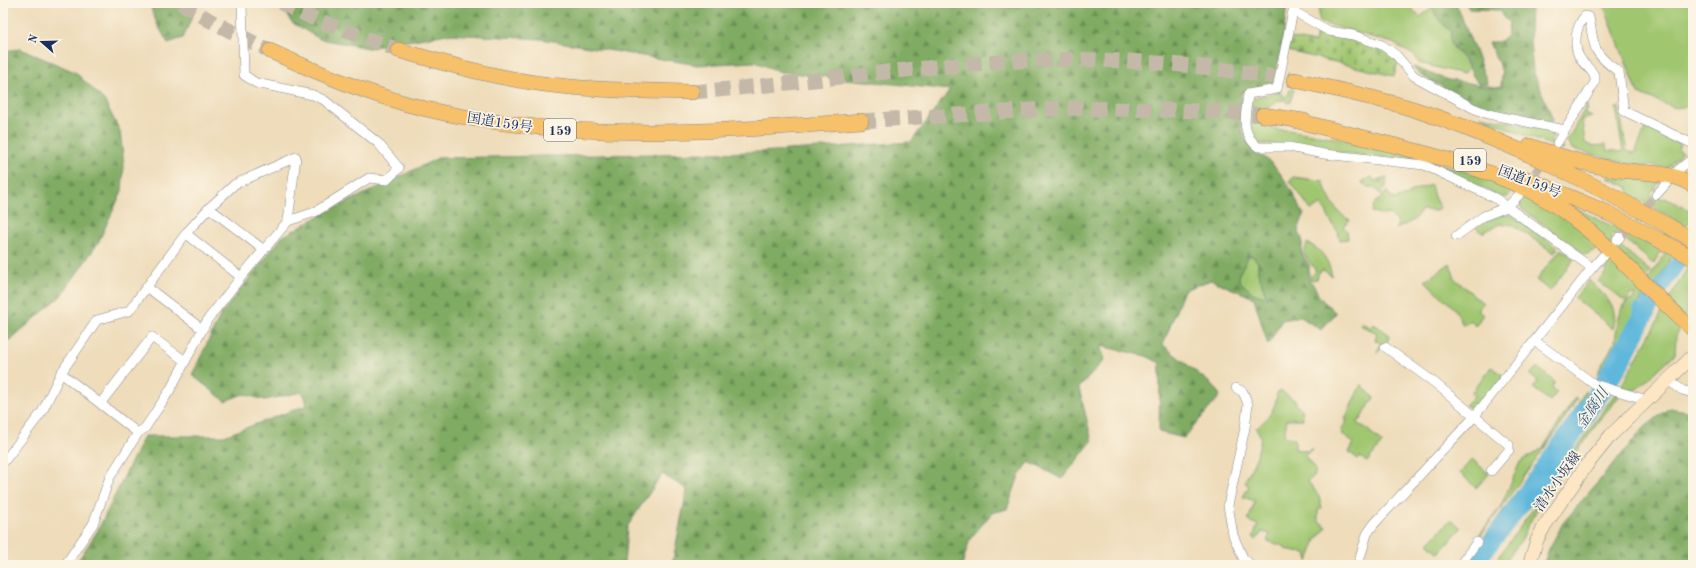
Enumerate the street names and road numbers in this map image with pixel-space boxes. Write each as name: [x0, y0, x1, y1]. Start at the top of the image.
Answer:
street label: 国道159号: [466, 110, 534, 135]
road number: 159: [544, 119, 576, 141]
road number: 159: [1454, 149, 1486, 171]
street label: 国道159号: [1496, 163, 1563, 200]
street label: 清水小坂線: [1531, 448, 1584, 514]

